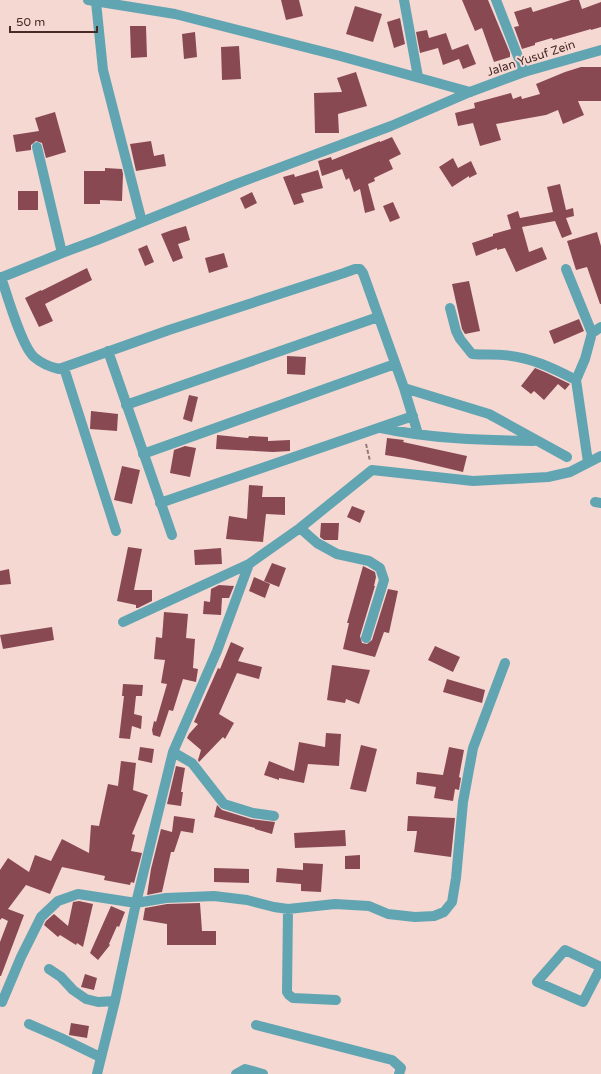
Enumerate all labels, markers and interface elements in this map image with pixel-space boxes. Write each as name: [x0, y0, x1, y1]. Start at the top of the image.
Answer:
scale bar: [10, 8, 97, 34]
text: 50 m: [16, 15, 45, 29]
street label: Jalan Yusuf Zein: [485, 37, 577, 79]

